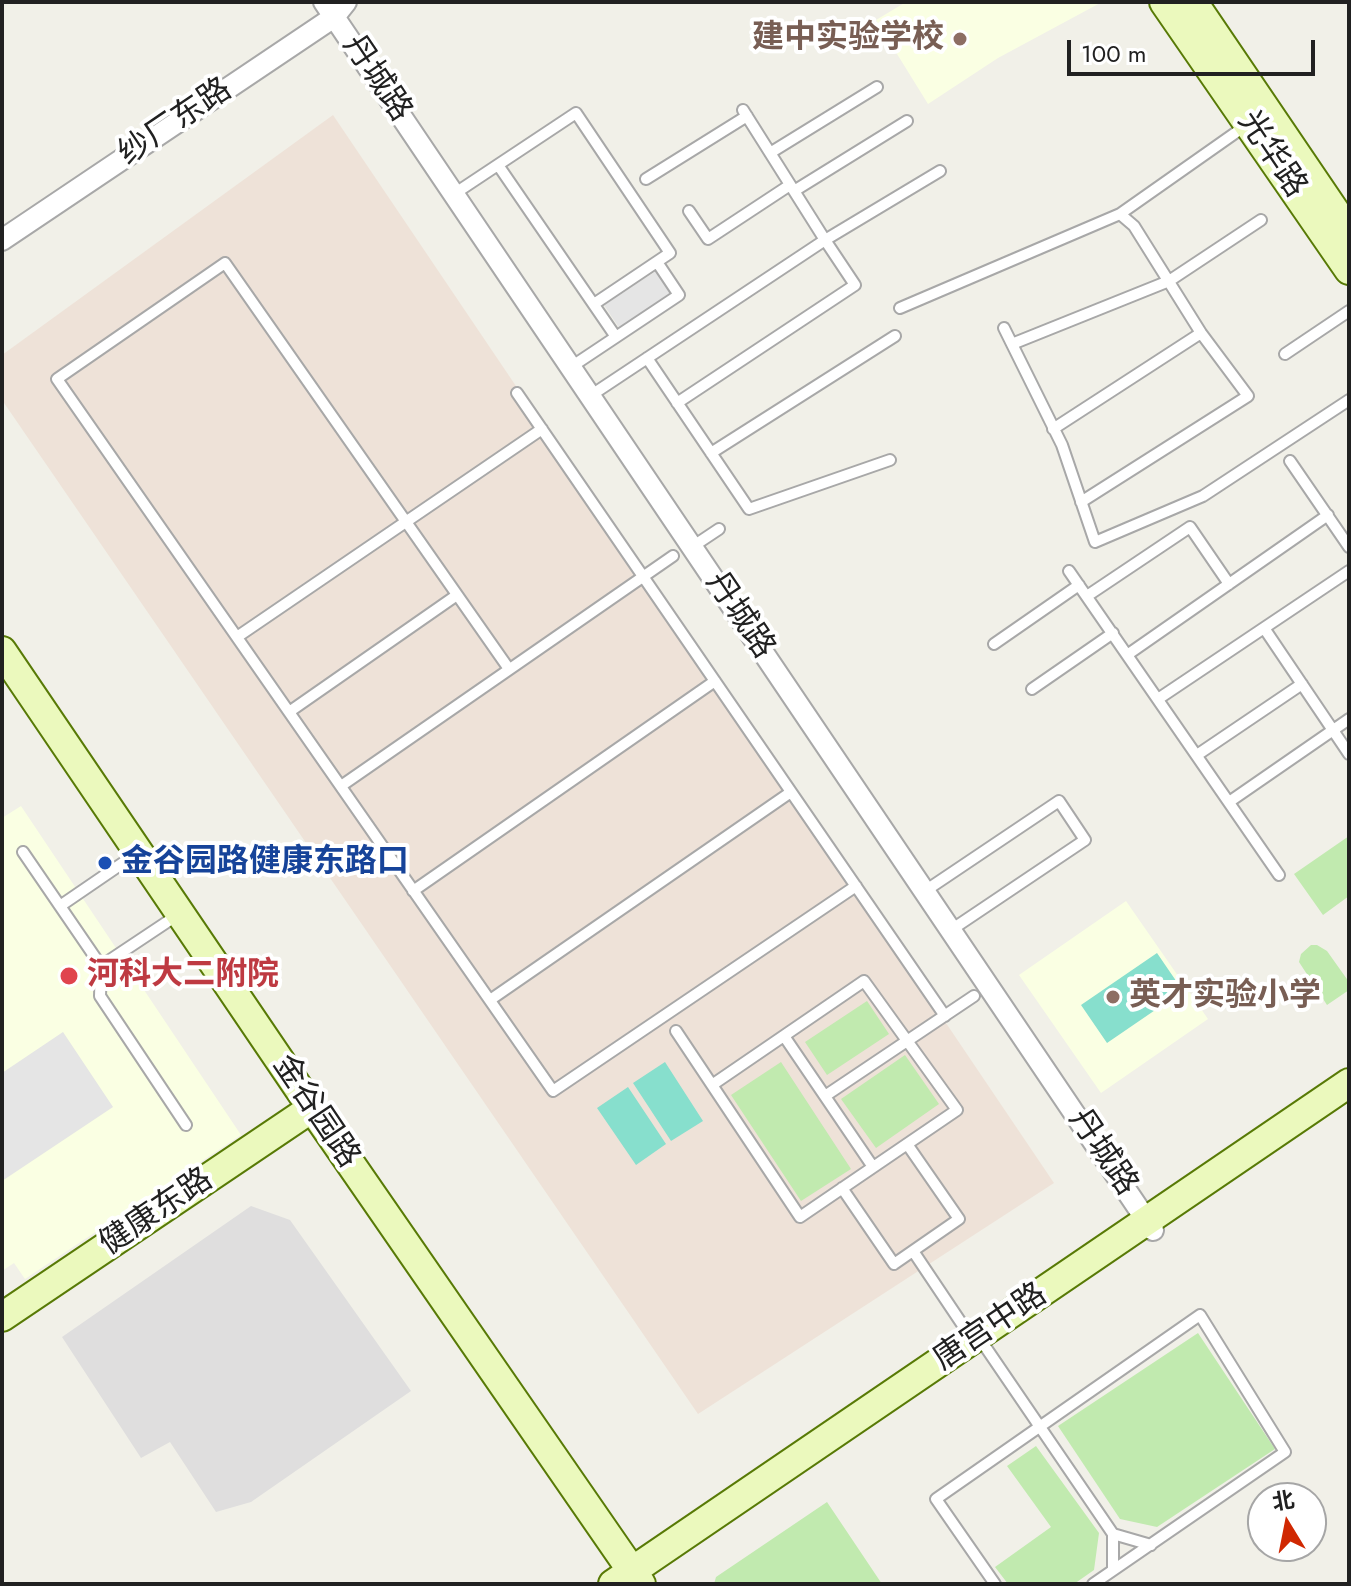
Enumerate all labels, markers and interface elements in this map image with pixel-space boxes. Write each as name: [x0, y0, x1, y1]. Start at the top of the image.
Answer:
place label: 建中实验学校: [752, 20, 944, 58]
scale bar: [1071, 24, 1319, 74]
street label: 丹城路: [333, 28, 419, 130]
marker: 建中实验学校: [951, 30, 969, 48]
text: 100 m: [1081, 36, 1147, 71]
street label: 纱厂东路: [112, 71, 240, 175]
street label: 光华路: [1228, 104, 1314, 206]
street label: 丹城路: [696, 565, 782, 667]
place label: 金谷园路健康东路口: [121, 844, 409, 882]
marker: 金谷园路健康东路口: [96, 854, 114, 872]
place label: 河科大二附院: [87, 957, 279, 995]
marker: 河科大二附院: [58, 965, 80, 987]
place label: 英才实验小学: [1129, 978, 1321, 1016]
marker: 英才实验小学: [1104, 988, 1122, 1006]
street label: 金谷园路: [263, 1048, 367, 1176]
street label: 丹城路: [1059, 1102, 1145, 1204]
street label: 健康东路: [93, 1161, 221, 1265]
street label: 唐宫中路: [927, 1276, 1055, 1380]
north arrow: [1247, 1482, 1327, 1562]
text: 北: [1270, 1483, 1297, 1518]

